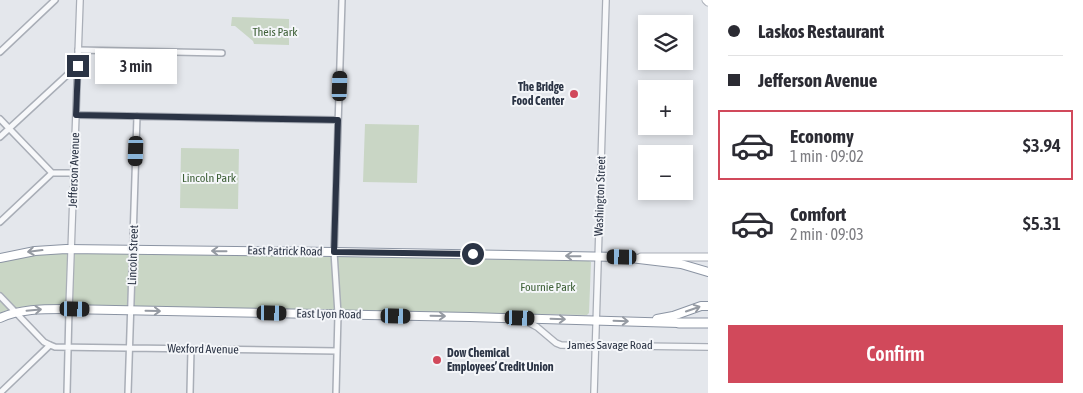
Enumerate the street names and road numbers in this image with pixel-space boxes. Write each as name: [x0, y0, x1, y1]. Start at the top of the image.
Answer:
street label: Jefferson Avenue: [66, 132, 82, 208]
street label: Washington Street: [592, 155, 608, 236]
street label: Lincoln Street: [125, 224, 141, 285]
street label: East Patrick Road: [247, 243, 323, 259]
street label: East Lyon Road: [296, 306, 362, 322]
street label: James Savage Road: [567, 338, 653, 352]
street label: Wexford Avenue: [167, 341, 239, 357]

